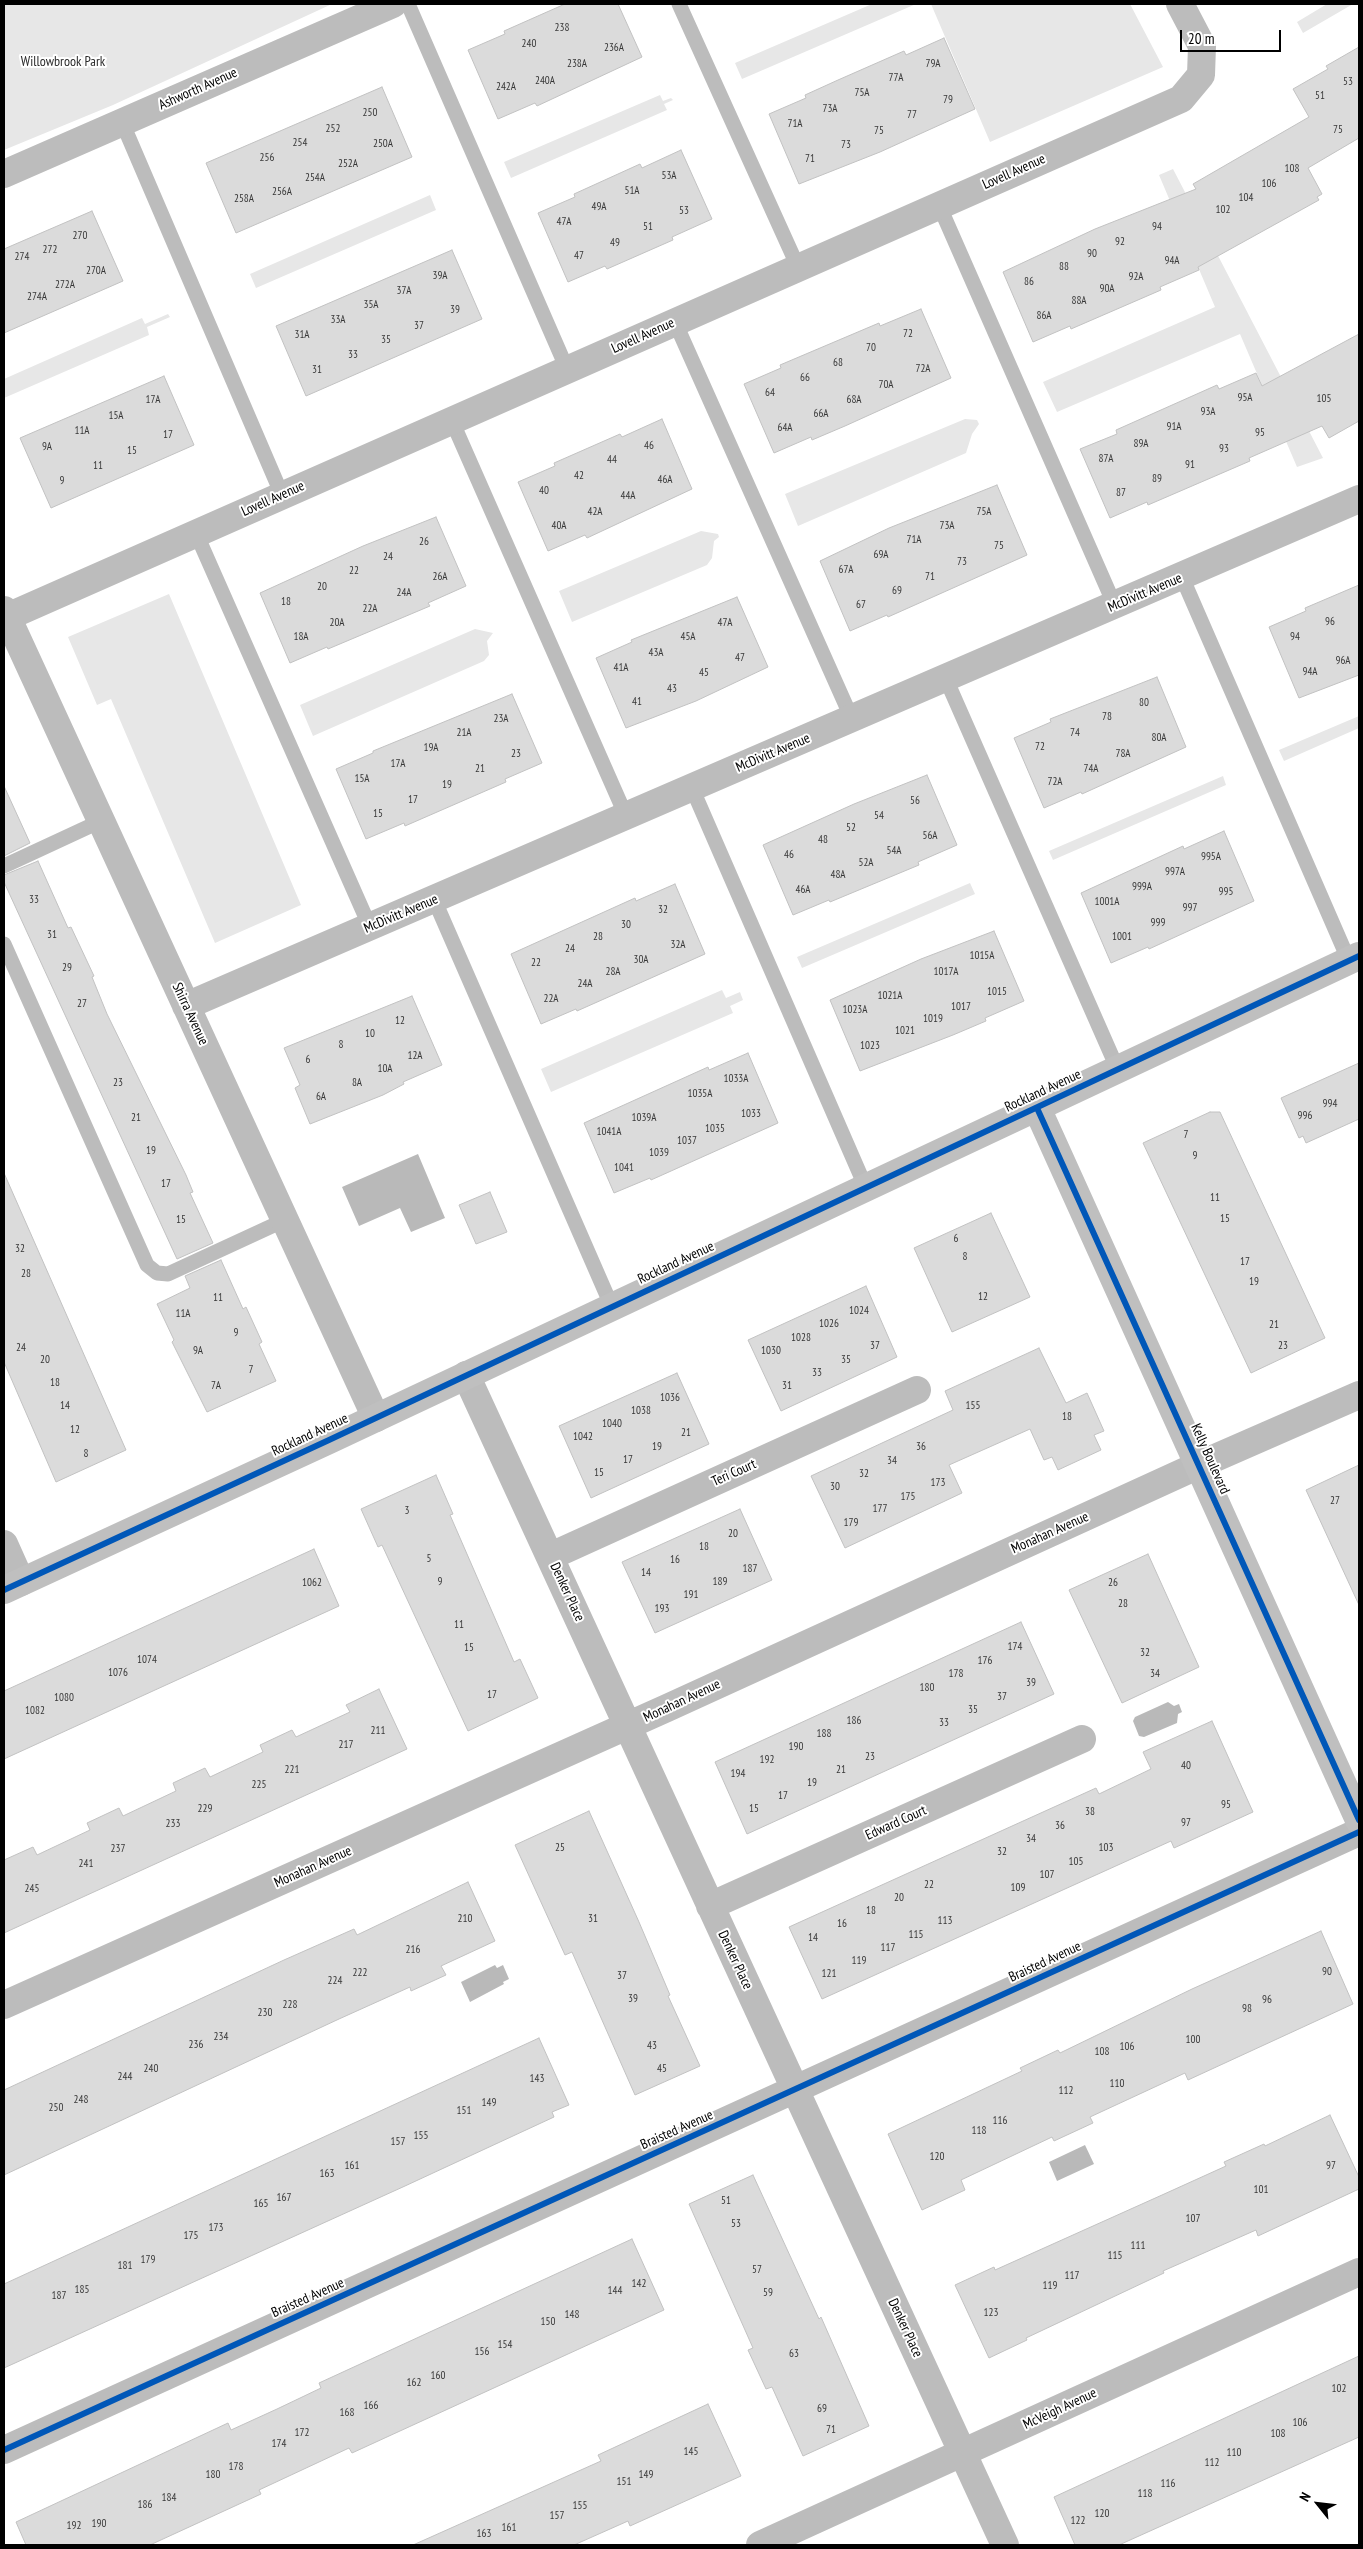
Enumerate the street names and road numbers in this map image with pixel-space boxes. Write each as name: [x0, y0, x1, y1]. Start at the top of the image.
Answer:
street label: Ashworth Avenue: [156, 64, 240, 114]
street label: Lovell Avenue: [980, 151, 1048, 193]
street label: Lovell Avenue: [609, 315, 677, 357]
street label: Lovell Avenue: [239, 478, 307, 520]
street label: McDivitt Avenue: [1105, 570, 1185, 616]
street label: McDivitt Avenue: [733, 730, 813, 776]
street label: McDivitt Avenue: [361, 891, 441, 937]
street label: Shirra Avenue: [168, 980, 212, 1048]
street label: Rockland Avenue: [1002, 1066, 1084, 1116]
street label: Rockland Avenue: [635, 1238, 717, 1288]
street label: Rockland Avenue: [269, 1410, 351, 1460]
street label: Kelly Boulevard: [1187, 1421, 1233, 1497]
street label: Teri Court: [709, 1456, 759, 1490]
street label: Monahan Avenue: [1009, 1508, 1091, 1558]
street label: Denker Place: [546, 1560, 588, 1624]
street label: Monahan Avenue: [641, 1676, 723, 1726]
street label: Edward Court: [863, 1802, 929, 1844]
street label: Monahan Avenue: [272, 1842, 354, 1892]
street label: Denker Place: [714, 1928, 756, 1992]
street label: Braisted Avenue: [1006, 1938, 1084, 1986]
street label: Braisted Avenue: [638, 2107, 716, 2153]
street label: Braisted Avenue: [269, 2275, 347, 2321]
street label: Denker Place: [884, 2296, 926, 2360]
street label: McVeigh Avenue: [1021, 2385, 1099, 2433]

